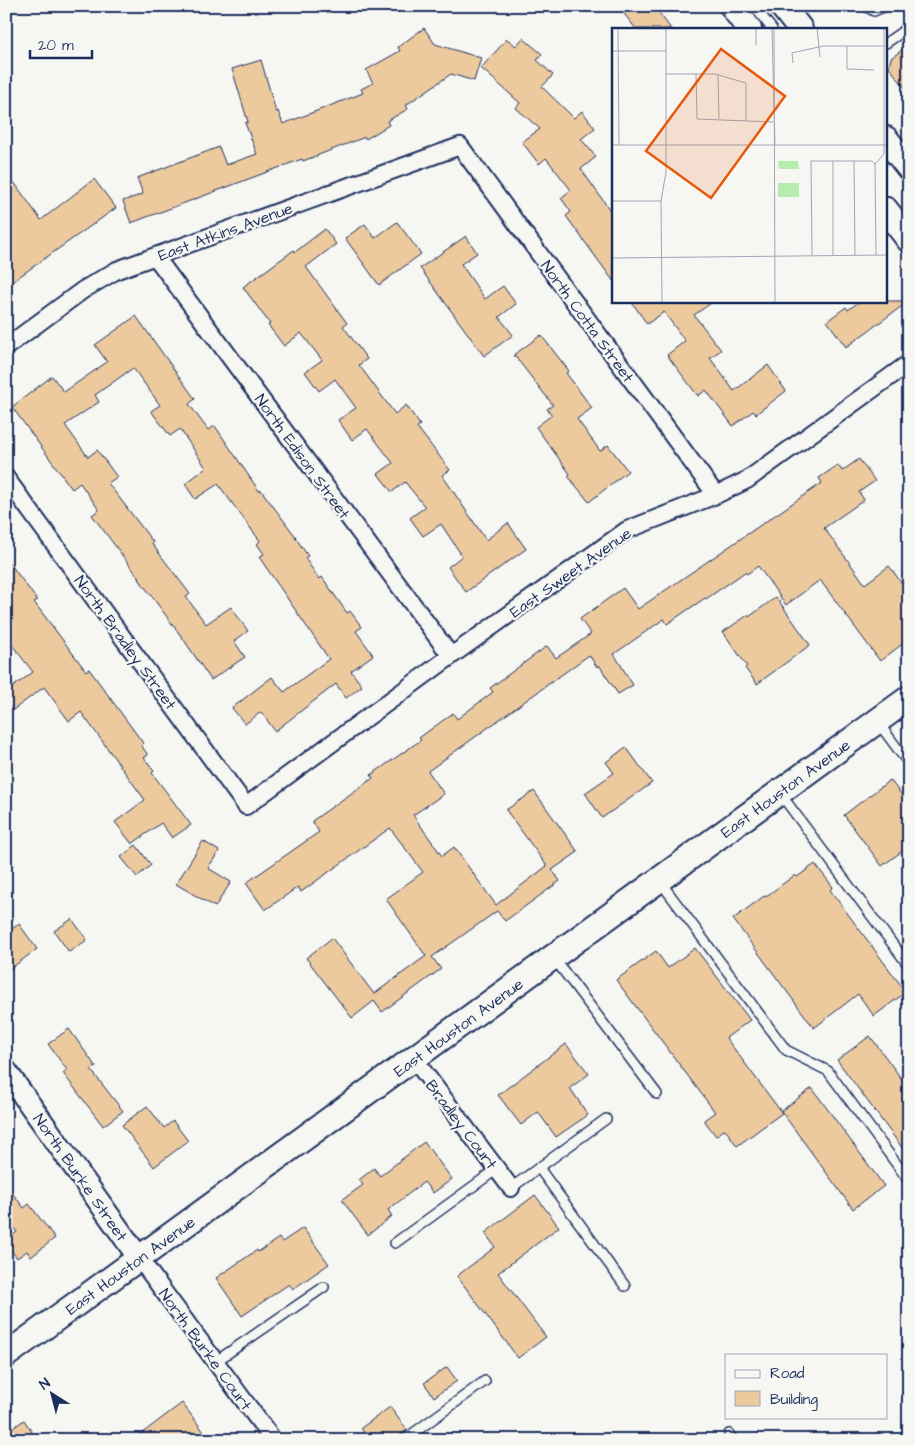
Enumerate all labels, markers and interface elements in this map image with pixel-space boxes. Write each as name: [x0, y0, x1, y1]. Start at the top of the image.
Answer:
scale bar: [30, 28, 92, 60]
inset map: [612, 28, 888, 302]
text: 20 m: [38, 35, 74, 56]
street label: East Atkins Avenue: [155, 197, 296, 267]
street label: North Cotta Street: [535, 256, 639, 387]
street label: North Edison Street: [249, 390, 355, 524]
street label: East Sweet Avenue: [505, 522, 636, 623]
street label: North Bradley Street: [68, 571, 182, 715]
street label: East Houston Avenue: [716, 734, 855, 843]
street label: East Houston Avenue: [389, 973, 528, 1082]
street label: Bradley Court: [420, 1075, 502, 1175]
street label: North Burke Street: [28, 1109, 133, 1246]
street label: East Houston Avenue: [61, 1211, 200, 1320]
street label: North Burke Court: [153, 1284, 257, 1415]
legend: [725, 1354, 888, 1418]
text: Road: [770, 1363, 805, 1384]
north arrow: [28, 1368, 78, 1418]
text: N: [36, 1373, 55, 1395]
text: Building: [770, 1389, 818, 1411]

